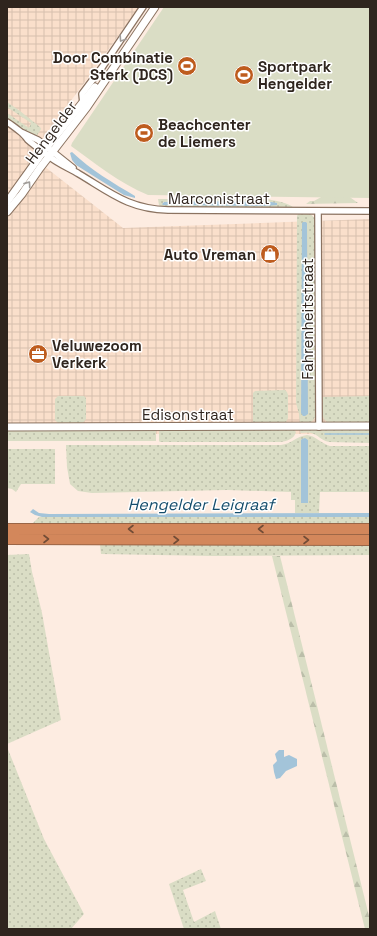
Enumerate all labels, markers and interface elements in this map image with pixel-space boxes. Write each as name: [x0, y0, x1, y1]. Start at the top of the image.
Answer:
one-way arrow: [120, 35, 127, 42]
place label: Door Combinatie Sterk (DCS): [53, 48, 173, 84]
sports icon: Door Combinatie Sterk (DCS): [176, 55, 198, 77]
place label: Sportpark Hengelder: [258, 57, 332, 93]
sports icon: Sportpark Hengelder: [233, 64, 255, 86]
street label: Hengelder: [21, 96, 81, 167]
place label: Beachcenter de Liemers: [158, 115, 251, 151]
sports icon: Beachcenter de Liemers: [133, 122, 155, 144]
one-way arrow: [23, 182, 30, 189]
street label: Marconistraat: [168, 189, 270, 208]
shop icon: Auto Vreman: [259, 243, 281, 265]
place label: Auto Vreman: [164, 245, 256, 264]
street label: Fahrenheitstraat: [298, 258, 317, 380]
place label: Veluwezoom Verkerk: [52, 336, 142, 372]
office icon: Veluwezoom Verkerk: [27, 343, 49, 365]
street label: Edisonstraat: [142, 405, 234, 424]
water label: Hengelder Leigraaf: [128, 494, 277, 515]
one-way arrow: [128, 525, 134, 533]
one-way arrow: [258, 525, 264, 533]
one-way arrow: [43, 535, 49, 543]
one-way arrow: [173, 536, 179, 544]
one-way arrow: [303, 536, 309, 544]

